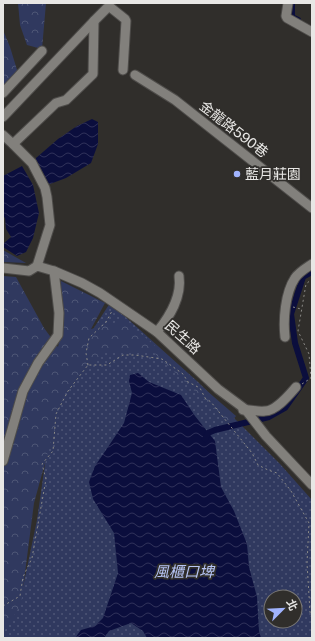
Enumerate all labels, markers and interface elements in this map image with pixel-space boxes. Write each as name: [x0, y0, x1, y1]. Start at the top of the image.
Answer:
street label: 金龍路590巷: [197, 97, 271, 161]
place label: 藍月莊園: [245, 166, 301, 182]
marker: 藍月莊園: [232, 169, 242, 179]
street label: 民生路: [162, 317, 204, 357]
water label: 風櫃口埤: [154, 563, 216, 580]
north arrow: [263, 589, 303, 629]
text: 北: [284, 597, 300, 612]

